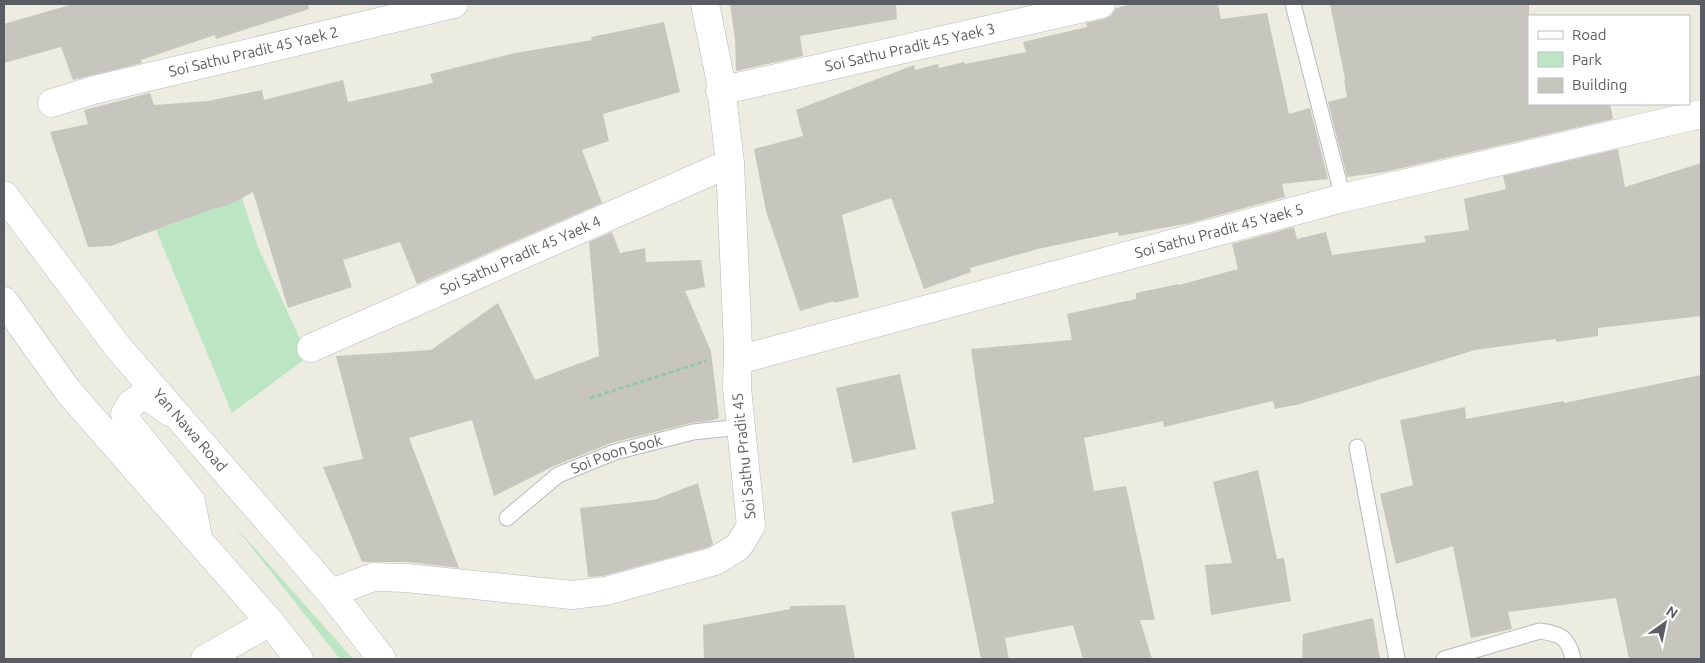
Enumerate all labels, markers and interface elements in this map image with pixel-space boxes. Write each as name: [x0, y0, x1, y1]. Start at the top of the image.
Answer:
legend: [1528, 15, 1690, 105]
street label: Soi Sathu Pradit 45 Yaek 3: [823, 19, 997, 75]
street label: Soi Sathu Pradit 45 Yaek 2: [167, 23, 340, 80]
text: Road: [1572, 26, 1607, 43]
text: Park: [1572, 51, 1602, 68]
text: Building: [1572, 76, 1627, 93]
street label: Soi Sathu Pradit 45 Yaek 5: [1133, 200, 1305, 261]
street label: Soi Sathu Pradit 45 Yaek 4: [437, 212, 603, 298]
street label: Yan Nawa Road: [150, 385, 231, 475]
street label: Soi Sathu Pradit 45: [728, 392, 759, 520]
street label: Soi Poon Sook: [568, 431, 664, 477]
north arrow: [1640, 598, 1690, 648]
text: N: [1663, 603, 1681, 622]

